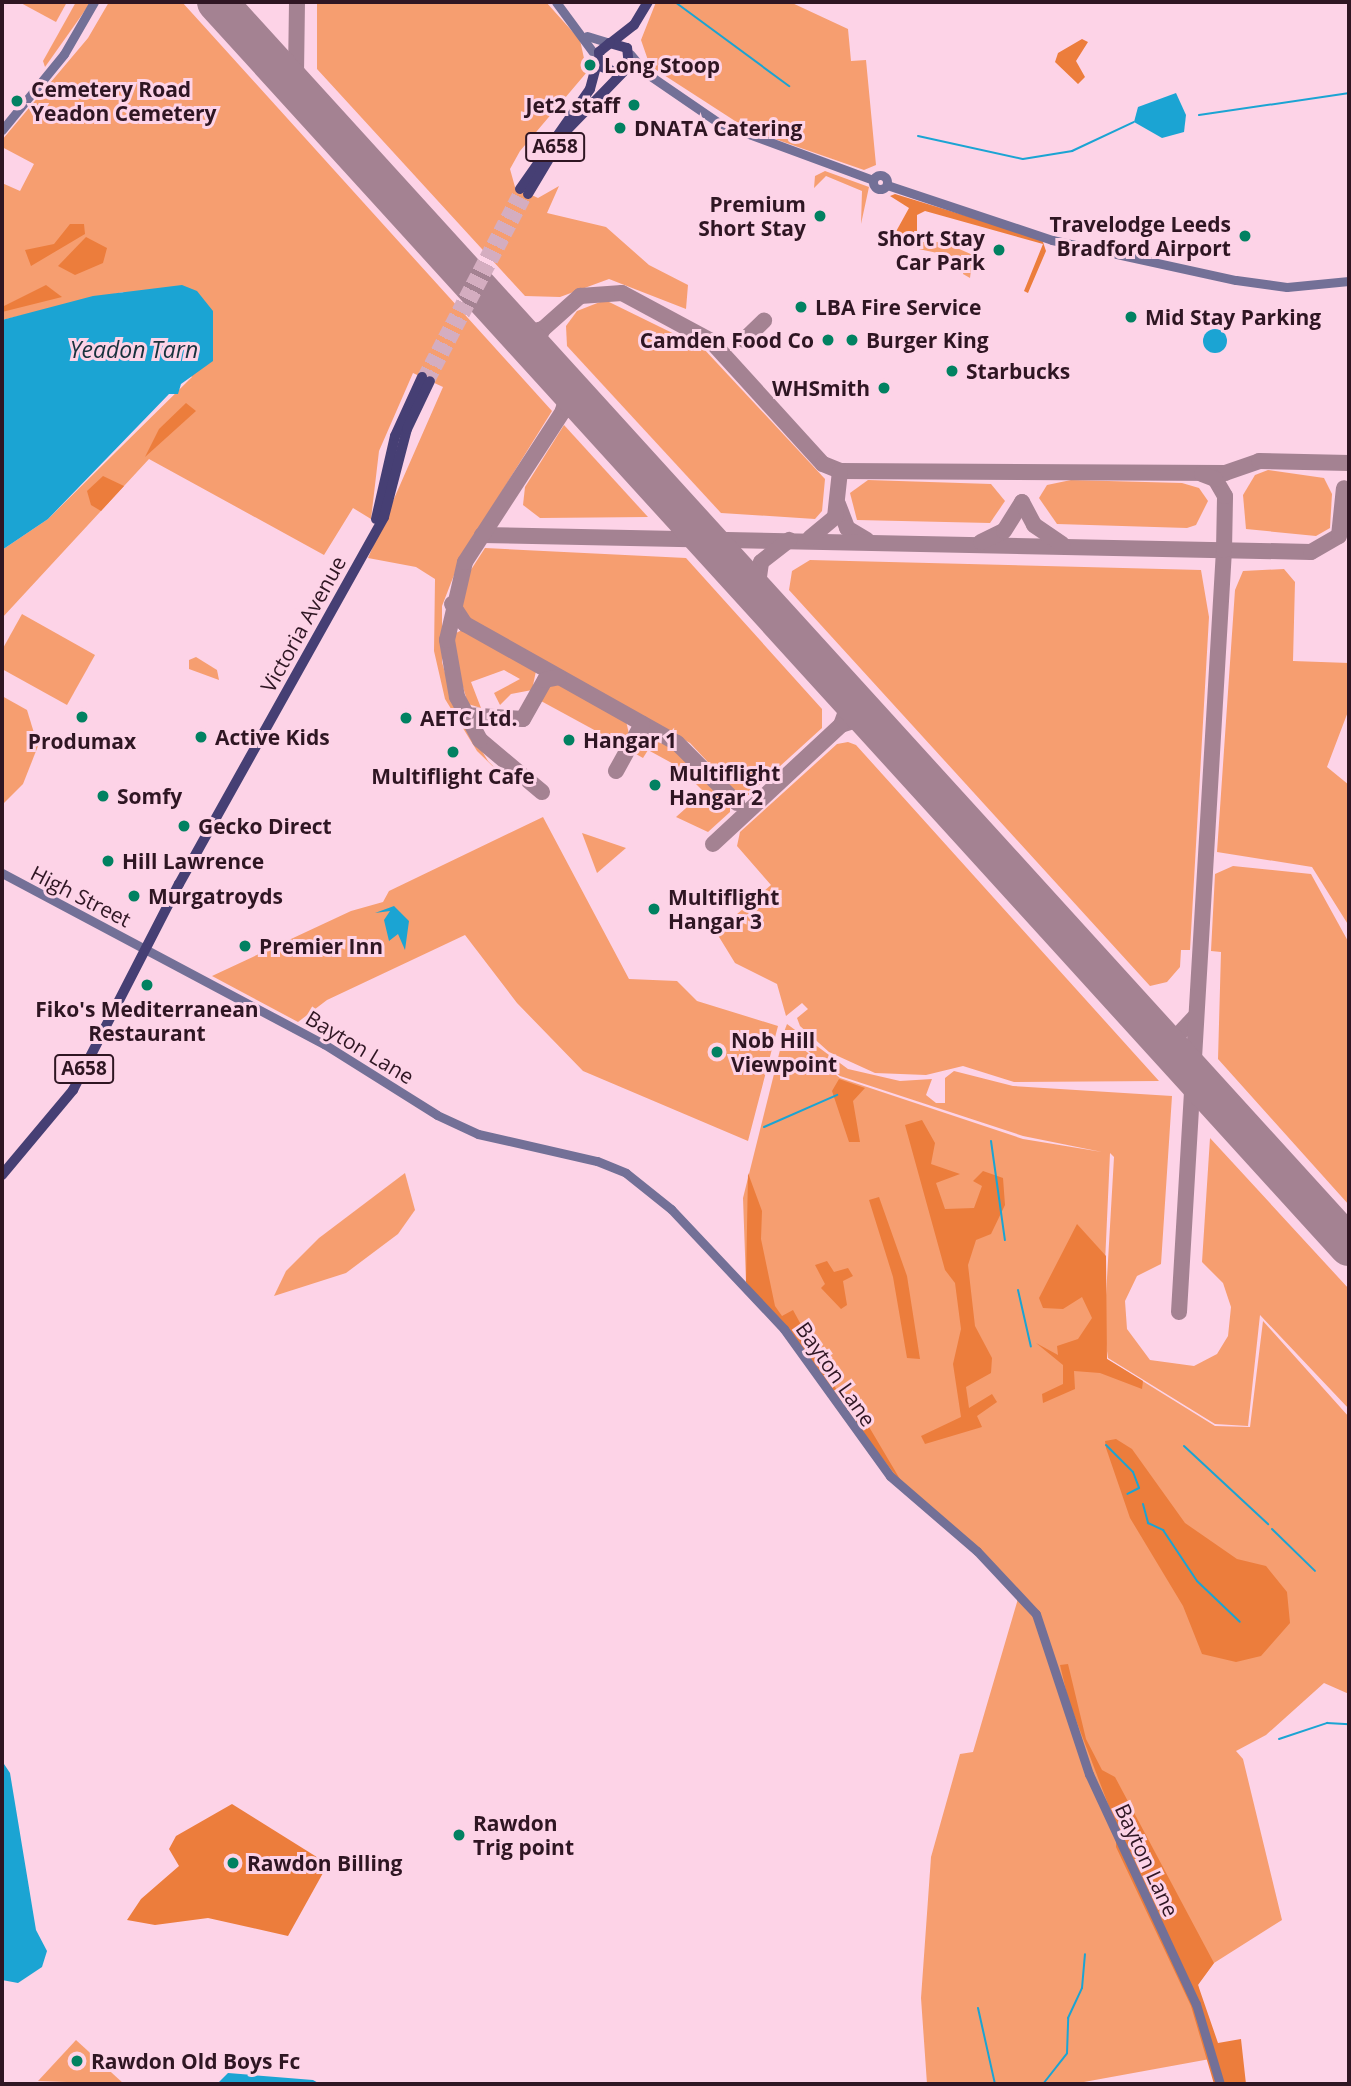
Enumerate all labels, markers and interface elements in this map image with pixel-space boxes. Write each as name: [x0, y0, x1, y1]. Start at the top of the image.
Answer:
place label: Long Stoop: [604, 52, 720, 78]
marker: Long Stoop: [582, 57, 598, 73]
place label: Cemetery Road Yeadon Cemetery: [31, 76, 217, 126]
place label: Jet2 staff: [526, 92, 620, 118]
marker: Cemetery Road Yeadon Cemetery: [9, 93, 25, 109]
marker: Jet2 staff: [626, 97, 642, 113]
place label: DNATA Catering: [634, 115, 802, 141]
marker: DNATA Catering: [612, 120, 628, 136]
road number: A658: [524, 132, 586, 162]
place label: Premium Short Stay: [698, 191, 806, 241]
marker: Premium Short Stay: [812, 208, 828, 224]
place label: Travelodge Leeds Bradford Airport: [1049, 211, 1231, 261]
place label: Short Stay Car Park: [877, 225, 985, 275]
marker: Travelodge Leeds Bradford Airport: [1237, 228, 1253, 244]
marker: Short Stay Car Park: [991, 242, 1007, 258]
place label: LBA Fire Service: [815, 294, 981, 320]
marker: LBA Fire Service: [793, 299, 809, 315]
place label: Mid Stay Parking: [1145, 304, 1321, 330]
marker: Mid Stay Parking: [1123, 309, 1139, 325]
place label: Camden Food Co: [640, 327, 814, 353]
place label: Burger King: [866, 327, 989, 353]
marker: Camden Food Co: [820, 332, 836, 348]
marker: Burger King: [844, 332, 860, 348]
water label: Yeadon Tarn: [70, 335, 198, 363]
place label: Starbucks: [966, 358, 1070, 384]
marker: Starbucks: [944, 363, 960, 379]
place label: WHSmith: [772, 375, 870, 401]
marker: WHSmith: [876, 380, 892, 396]
street label: Victoria Avenue: [255, 551, 351, 697]
place label: AETC Ltd.: [420, 705, 518, 731]
marker: Produmax: [74, 709, 90, 725]
marker: AETC Ltd.: [398, 710, 414, 726]
place label: Active Kids: [215, 724, 330, 750]
place label: Hangar 1: [583, 727, 677, 753]
place label: Produmax: [28, 728, 136, 754]
marker: Active Kids: [193, 729, 209, 745]
marker: Hangar 1: [561, 732, 577, 748]
marker: Multiflight Cafe: [445, 744, 461, 760]
place label: Multiflight Hangar 2: [669, 760, 780, 810]
place label: Multiflight Cafe: [371, 763, 535, 789]
marker: Multiflight Hangar 2: [647, 777, 663, 793]
place label: Somfy: [117, 783, 182, 809]
marker: Somfy: [95, 788, 111, 804]
place label: Gecko Direct: [198, 813, 332, 839]
marker: Gecko Direct: [176, 818, 192, 834]
place label: Hill Lawrence: [122, 848, 264, 874]
marker: Hill Lawrence: [100, 853, 116, 869]
street label: High Street: [27, 860, 135, 932]
place label: Murgatroyds: [148, 883, 283, 909]
place label: Multiflight Hangar 3: [668, 884, 779, 934]
marker: Murgatroyds: [126, 888, 142, 904]
marker: Multiflight Hangar 3: [646, 901, 662, 917]
place label: Premier Inn: [259, 933, 383, 959]
marker: Premier Inn: [237, 938, 253, 954]
marker: Fiko's Mediterranean Restaurant: [139, 977, 155, 993]
place label: Fiko's Mediterranean Restaurant: [35, 996, 259, 1046]
street label: Bayton Lane: [301, 1005, 419, 1089]
place label: Nob Hill Viewpoint: [731, 1027, 837, 1077]
marker: Nob Hill Viewpoint: [709, 1044, 725, 1060]
road number: A658: [52, 1054, 116, 1084]
street label: Bayton Lane: [791, 1317, 881, 1431]
street label: Bayton Lane: [1110, 1800, 1184, 1920]
place label: Rawdon Trig point: [473, 1810, 574, 1860]
marker: Rawdon Trig point: [451, 1827, 467, 1843]
place label: Rawdon Billing: [247, 1850, 402, 1876]
marker: Rawdon Billing: [225, 1855, 241, 1871]
place label: Rawdon Old Boys Fc: [91, 2048, 300, 2074]
marker: Rawdon Old Boys Fc: [69, 2053, 85, 2069]

